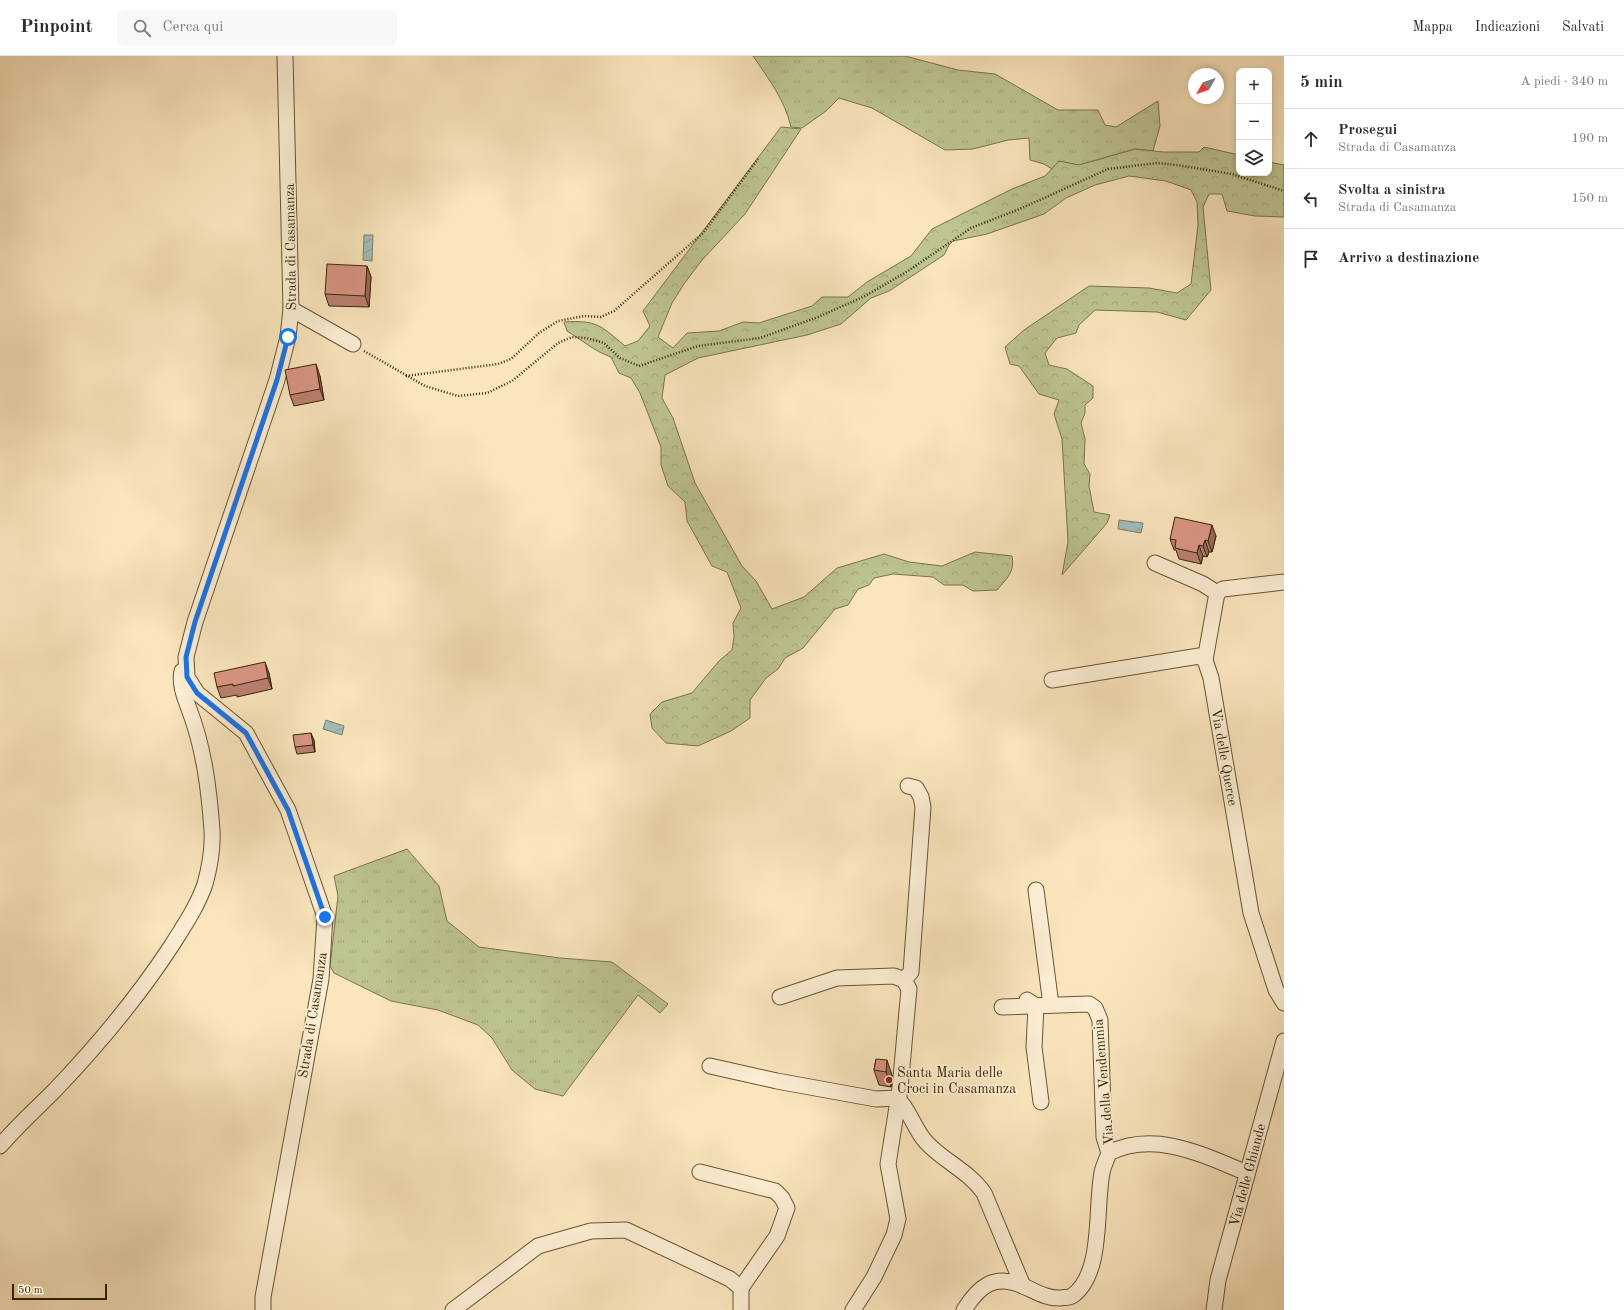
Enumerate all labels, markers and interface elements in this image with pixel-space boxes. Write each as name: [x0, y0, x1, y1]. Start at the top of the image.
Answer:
search box: [117, 10, 397, 46]
icon: search: [131, 17, 153, 39]
text: Pinpoint: [20, 18, 93, 37]
text: Cerca qui: [163, 20, 223, 35]
text: Mappa: [1413, 20, 1453, 34]
text: Indicazioni: [1475, 20, 1540, 34]
text: Salvati: [1562, 20, 1604, 34]
north arrow: [1188, 68, 1224, 104]
map controls: [1236, 68, 1272, 176]
button: +: [1236, 68, 1272, 104]
text: 5 min: [1300, 74, 1343, 91]
text: A piedi · 340 m: [1520, 75, 1608, 88]
button: −: [1236, 104, 1272, 140]
text: Prosegui: [1338, 123, 1397, 138]
icon: ahead: [1300, 128, 1322, 150]
text: 190 m: [1571, 132, 1608, 145]
button: layers: [1236, 140, 1272, 176]
text: Strada di Casamanza: [1338, 141, 1456, 154]
street label: Strada di Casamanza: [283, 183, 299, 311]
text: Svolta a sinistra: [1338, 183, 1445, 198]
icon: left: [1300, 188, 1322, 210]
text: 150 m: [1571, 192, 1608, 205]
text: Strada di Casamanza: [1338, 201, 1456, 214]
icon: arrive: [1300, 248, 1322, 270]
text: Arrivo a destinazione: [1338, 251, 1479, 266]
route start: [279, 328, 297, 346]
street label: Via delle Querce: [1209, 707, 1239, 807]
route end: [316, 908, 334, 926]
street label: Strada di Casamanza: [296, 951, 330, 1079]
street label: Via della Vendemmia: [1091, 1018, 1117, 1146]
place label: Santa Maria delle Croci in Casamanza: [897, 1066, 1016, 1096]
marker: Santa Maria delle Croci in Casamanza: [884, 1075, 894, 1085]
street label: Via delle Ghiande: [1227, 1122, 1268, 1228]
scale bar: [12, 1282, 107, 1301]
text: 50 m: [18, 1285, 43, 1296]

